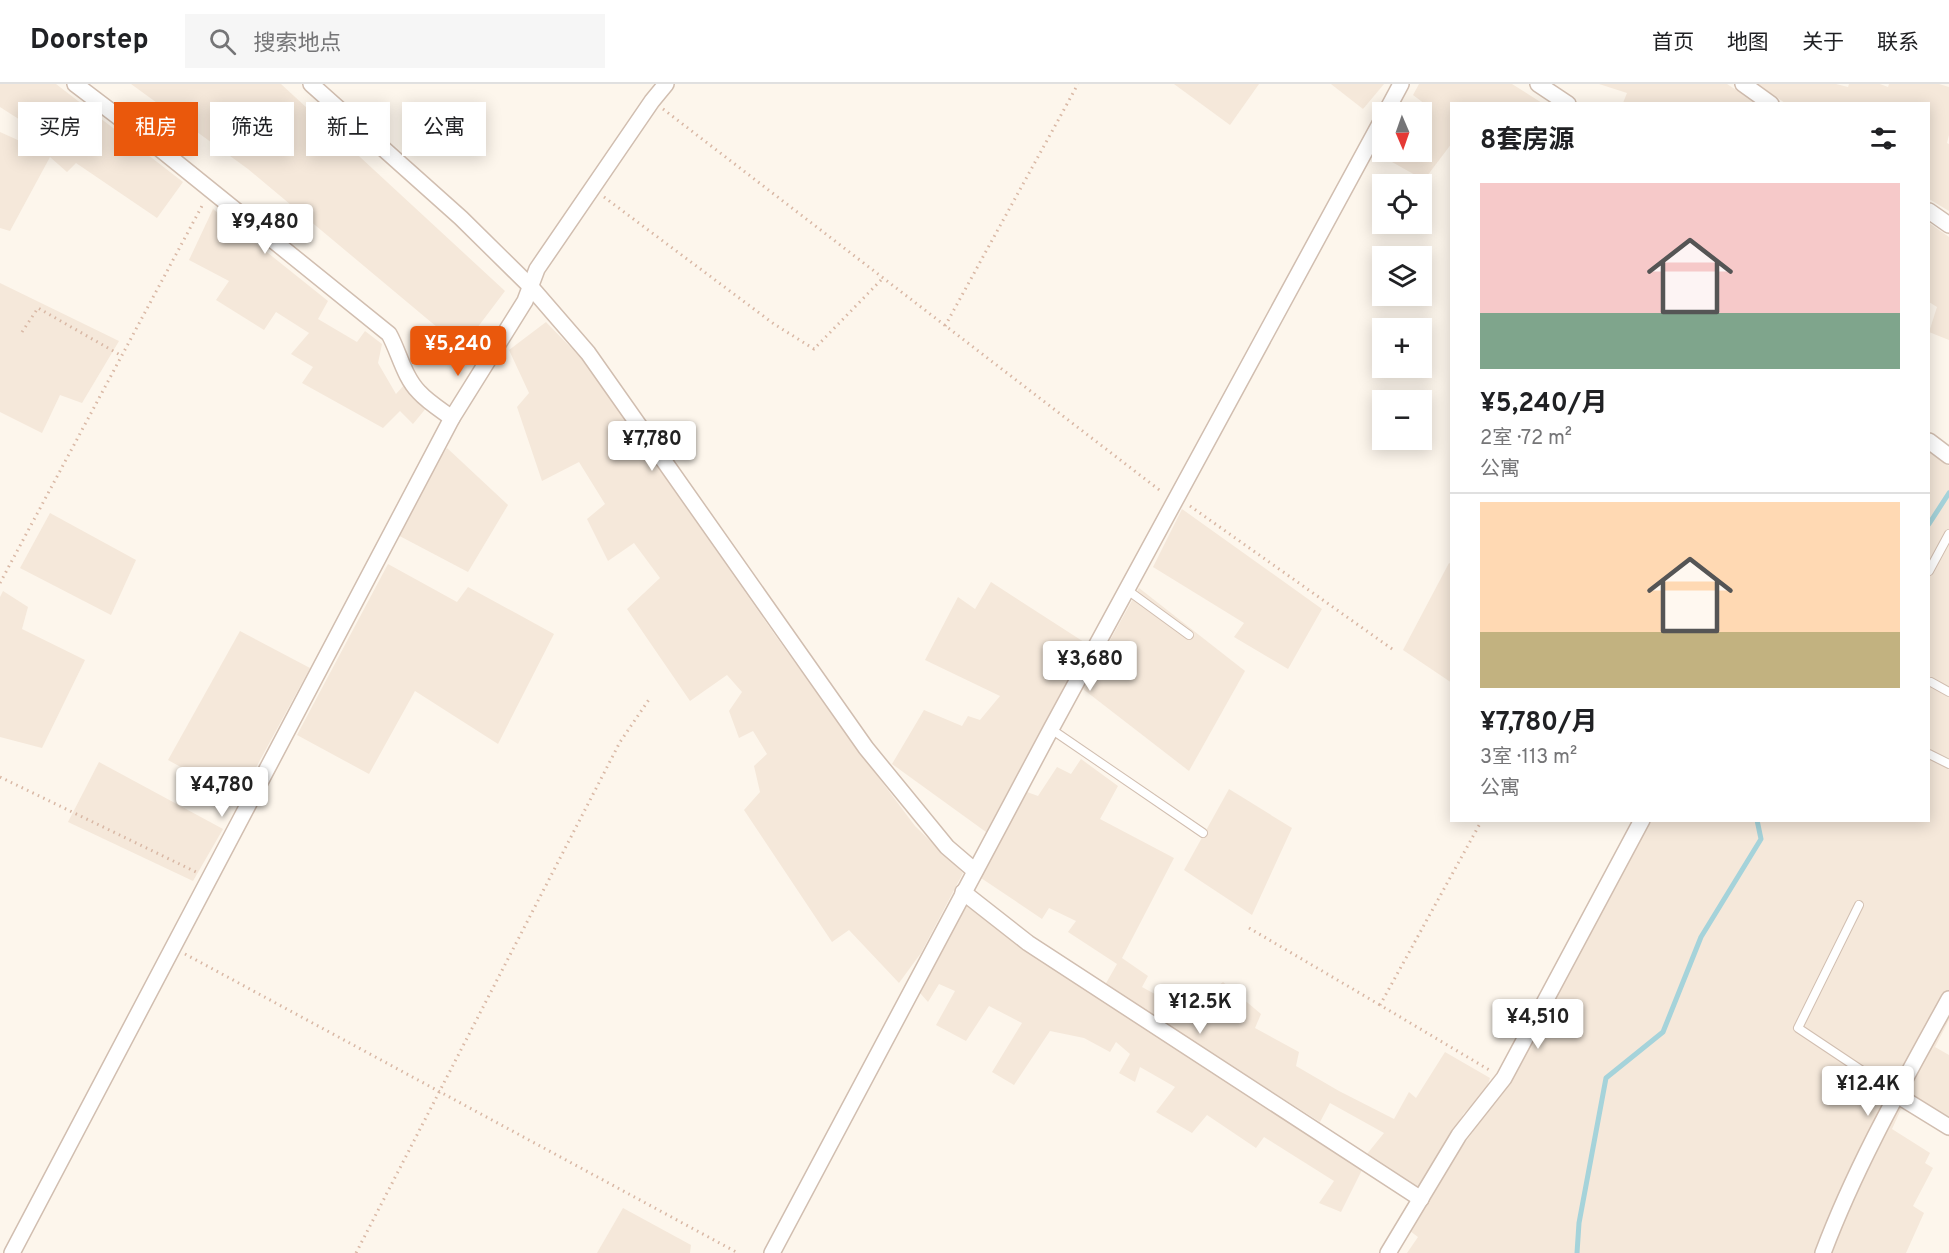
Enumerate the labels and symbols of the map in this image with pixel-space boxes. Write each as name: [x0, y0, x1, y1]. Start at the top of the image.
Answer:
north arrow: [1372, 102, 1432, 162]
pin: ¥9,480: [216, 204, 314, 255]
pin: ¥5,240: [409, 326, 507, 377]
pin: ¥7,780: [603, 421, 701, 472]
pin: ¥3,680: [1041, 641, 1139, 692]
pin: ¥4,780: [173, 767, 271, 818]
pin: ¥12.5K: [1151, 984, 1249, 1035]
pin: ¥4,510: [1489, 999, 1587, 1050]
pin: ¥12.4K: [1819, 1066, 1917, 1117]

